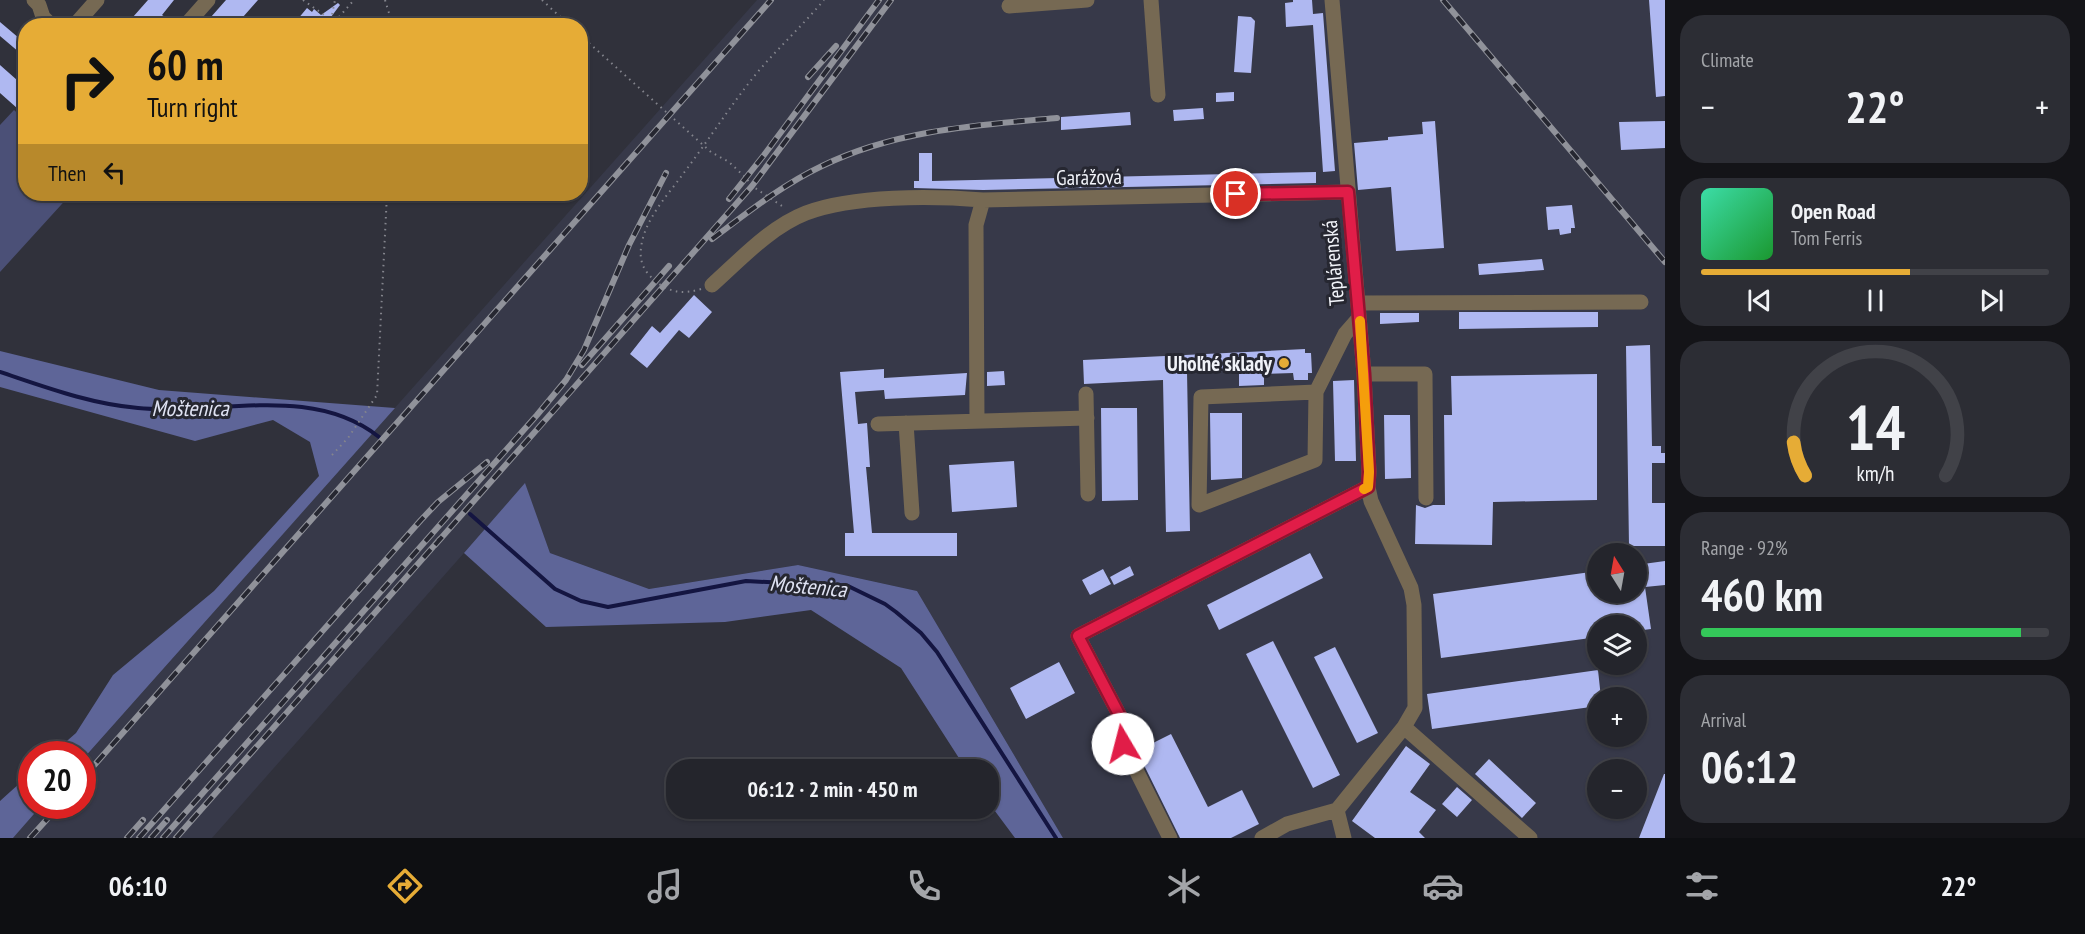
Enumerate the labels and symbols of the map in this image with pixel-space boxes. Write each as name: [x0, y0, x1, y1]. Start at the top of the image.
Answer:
street label: Garážová: [1056, 163, 1122, 191]
pin: [1210, 168, 1261, 219]
street label: Teplárenská: [1316, 219, 1350, 307]
place label: Uhoľné sklady: [1167, 350, 1273, 377]
marker: Uhoľné sklady: [1277, 356, 1291, 370]
water label: Moštenica: [152, 394, 230, 422]
north arrow: [1587, 543, 1647, 603]
water label: Moštenica: [768, 569, 849, 603]
position arrow: [1091, 712, 1155, 776]
speed limit sign: 20: [18, 741, 96, 819]

